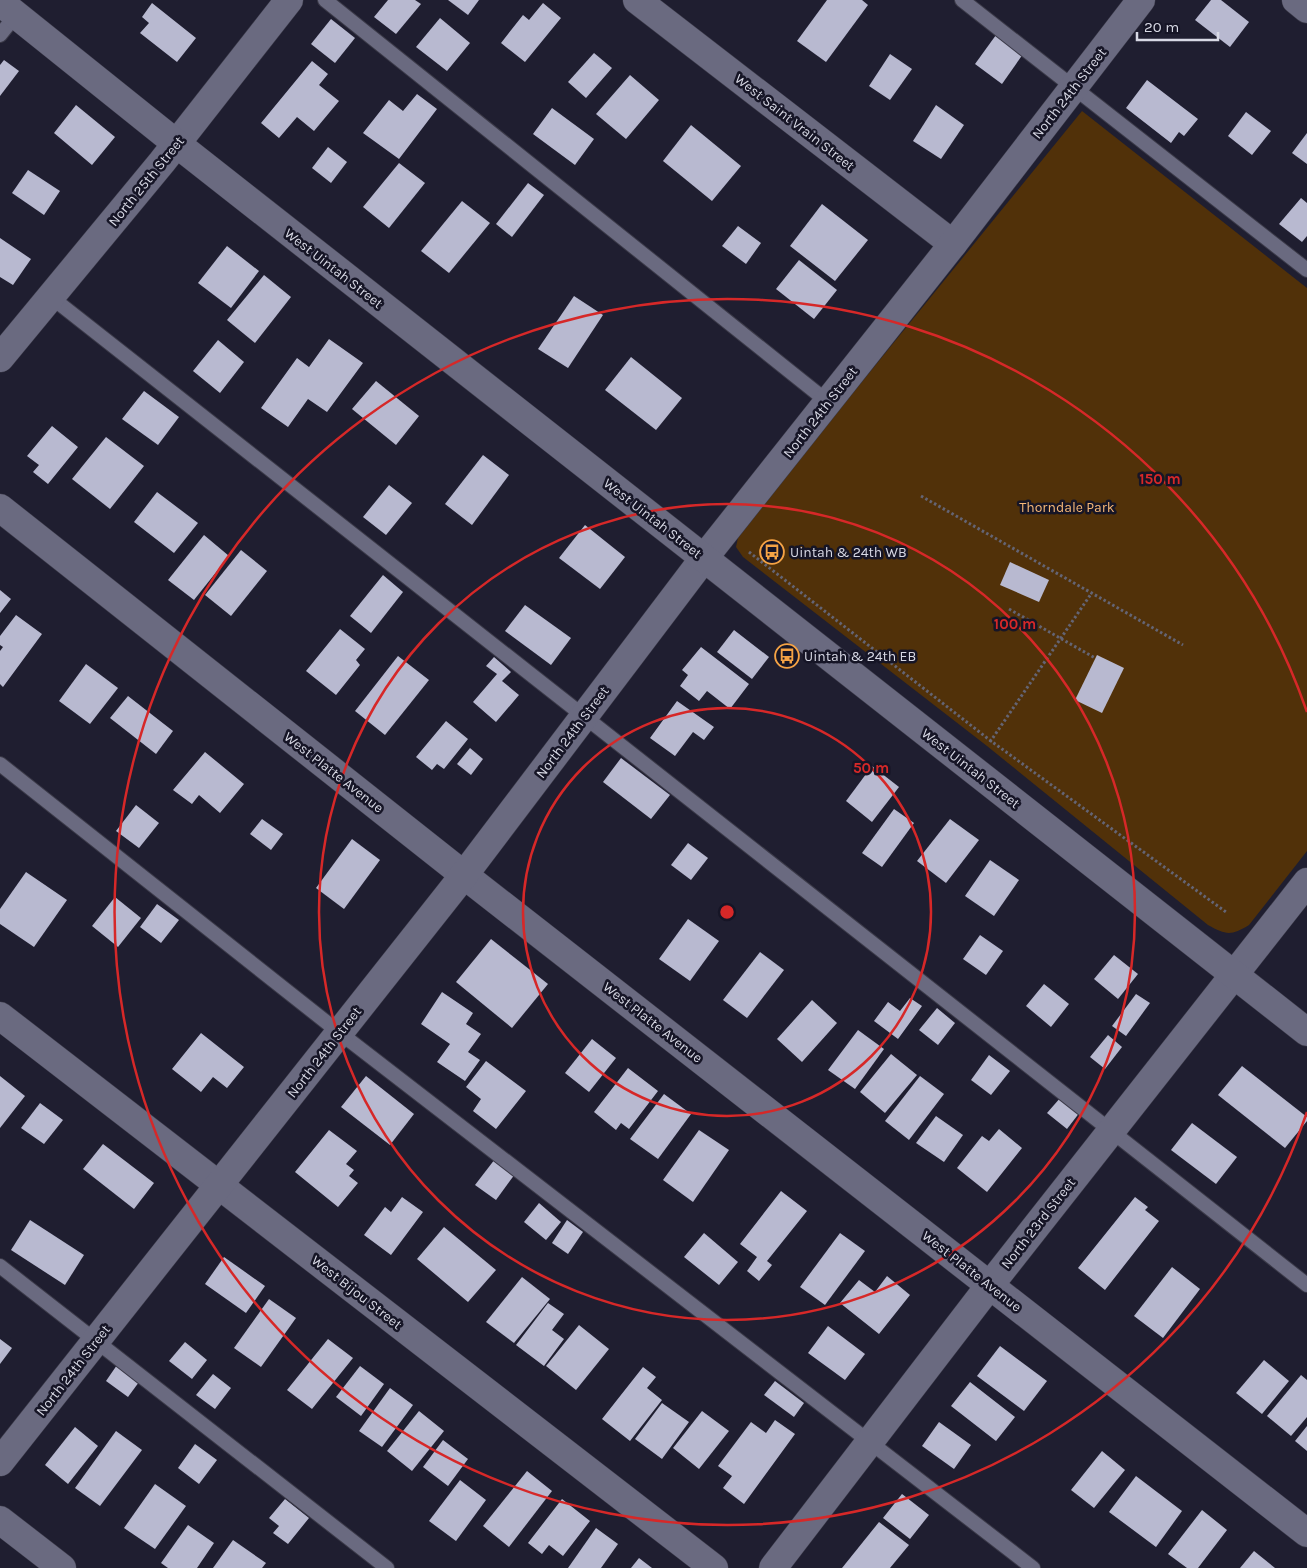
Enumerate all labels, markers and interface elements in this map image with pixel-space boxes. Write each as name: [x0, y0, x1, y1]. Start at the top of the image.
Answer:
scale bar: [1137, 10, 1218, 42]
text: 20 m: [1144, 18, 1179, 36]
street label: North 24th Street: [1029, 44, 1110, 142]
street label: West Saint Vrain Street: [731, 70, 858, 174]
street label: North 25th Street: [105, 133, 188, 230]
street label: West Uintah Street: [281, 225, 386, 312]
street label: North 24th Street: [780, 363, 861, 461]
text: 150 m: [1139, 470, 1181, 488]
street label: West Uintah Street: [600, 475, 705, 562]
park label: Thorndale Park: [1019, 499, 1115, 516]
bus stop icon: Uintah & 24th WB: [759, 539, 785, 565]
place label: Uintah & 24th WB: [790, 544, 907, 561]
text: 100 m: [994, 615, 1036, 633]
bus stop icon: Uintah & 24th EB: [774, 643, 800, 669]
place label: Uintah & 24th EB: [804, 648, 916, 665]
street label: North 24th Street: [532, 683, 613, 782]
street label: West Uintah Street: [918, 725, 1023, 812]
street label: West Platte Avenue: [281, 728, 387, 817]
text: 50 m: [853, 759, 889, 777]
centre of rings: [718, 903, 736, 921]
street label: West Platte Avenue: [600, 978, 706, 1067]
street label: North 24th Street: [284, 1003, 365, 1101]
street label: North 23rd Street: [998, 1174, 1079, 1272]
street label: West Platte Avenue: [919, 1227, 1025, 1316]
street label: West Bijou Street: [308, 1252, 405, 1333]
street label: North 24th Street: [33, 1321, 114, 1419]

